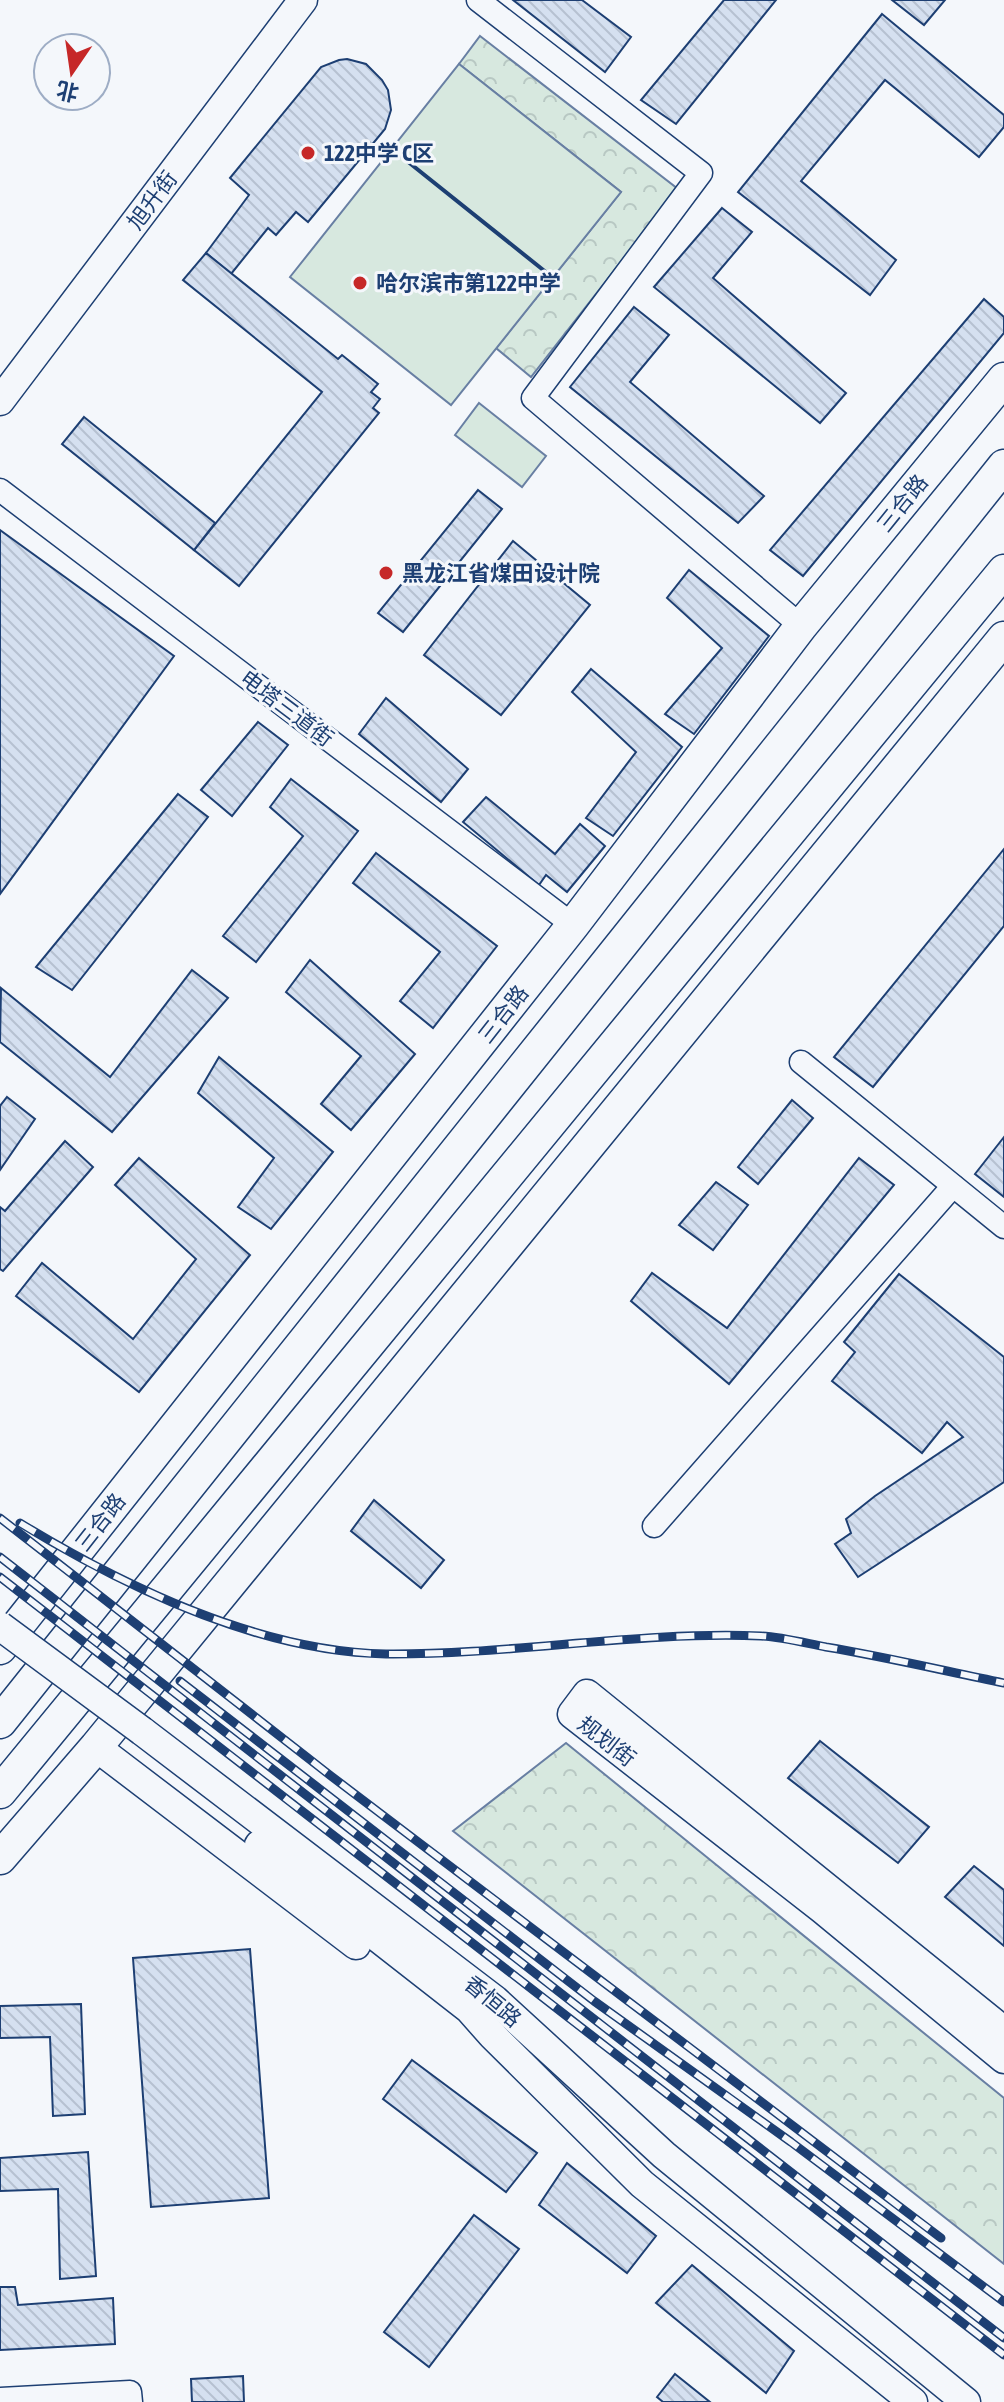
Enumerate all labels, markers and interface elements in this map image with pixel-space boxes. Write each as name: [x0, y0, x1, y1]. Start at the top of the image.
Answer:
north arrow: [32, 32, 112, 112]
text: 北: [54, 76, 81, 107]
place label: 122中学 C区: [324, 140, 434, 166]
marker: 122中学 C区: [299, 144, 317, 162]
street label: 旭升街: [122, 166, 182, 234]
place label: 哈尔滨市第122中学: [376, 270, 561, 296]
marker: 哈尔滨市第122中学: [351, 274, 369, 292]
street label: 三合路: [871, 469, 933, 537]
place label: 黑龙江省煤田设计院: [402, 560, 600, 586]
marker: 黑龙江省煤田设计院: [377, 564, 395, 582]
street label: 电塔三道街: [235, 665, 339, 751]
street label: 三合路: [472, 980, 534, 1048]
street label: 三合路: [69, 1488, 131, 1556]
street label: 规划街: [573, 1710, 641, 1772]
street label: 香恒路: [459, 1970, 527, 2032]

